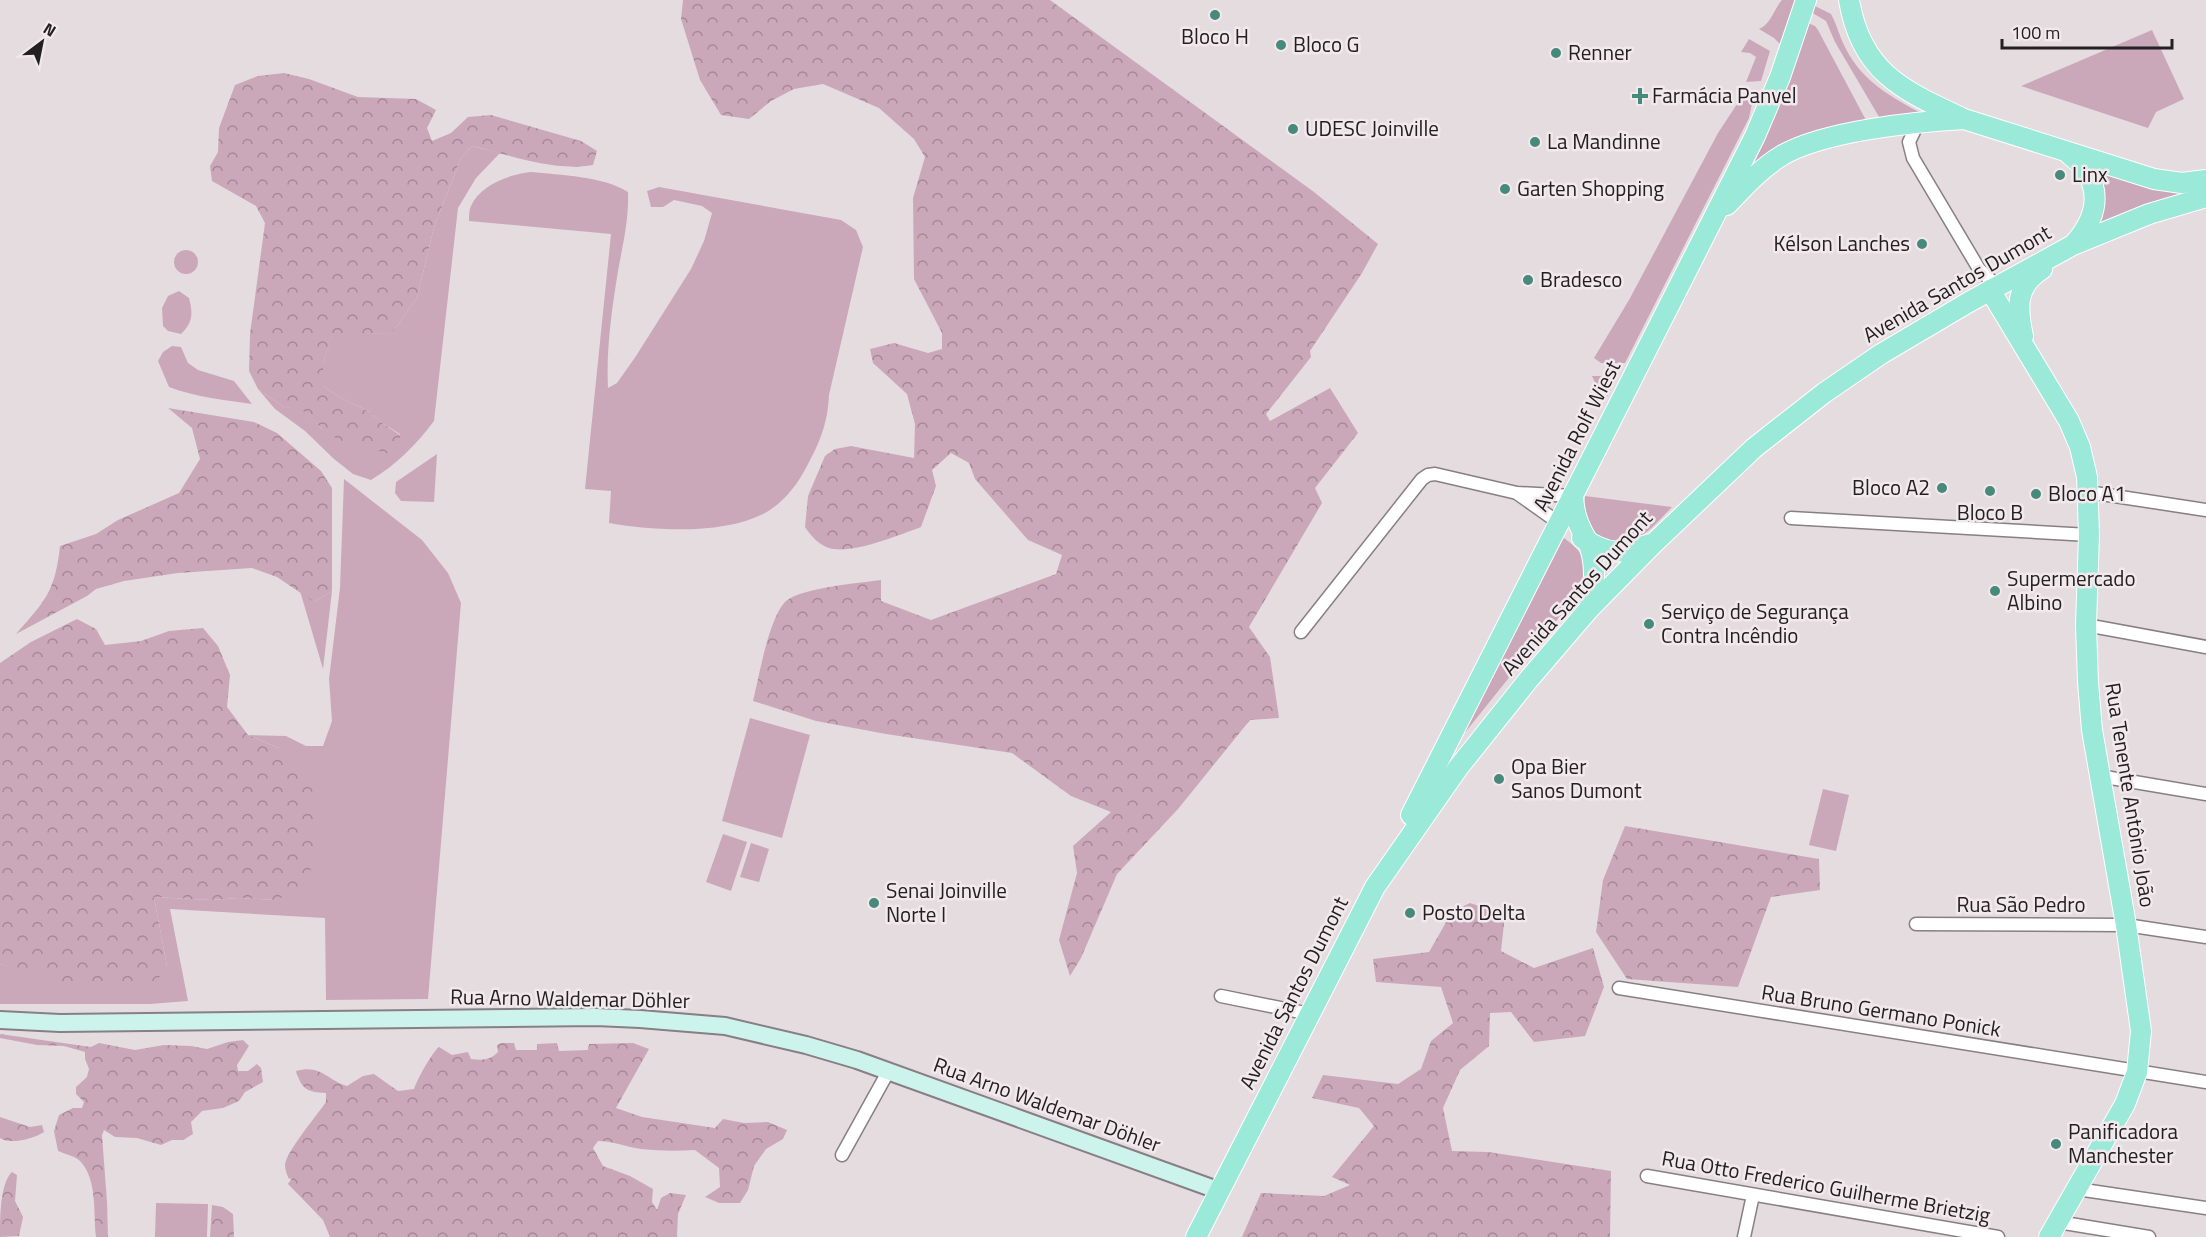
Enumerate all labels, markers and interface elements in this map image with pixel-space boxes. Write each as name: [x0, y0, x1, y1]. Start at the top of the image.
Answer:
marker: Bloco H: [1208, 8, 1222, 22]
north arrow: [12, 12, 72, 72]
scale bar: [2002, 12, 2172, 50]
text: N: [39, 16, 61, 42]
text: 100 m: [2011, 19, 2060, 46]
place label: Bloco H: [1181, 20, 1249, 52]
place label: Bloco G: [1293, 28, 1360, 60]
place label: Renner: [1568, 36, 1632, 68]
marker: Bloco G: [1274, 38, 1288, 52]
marker: Renner: [1549, 46, 1563, 60]
place label: Farmácia Panvel: [1652, 79, 1797, 111]
marker: Farmácia Panvel: [1633, 89, 1647, 103]
place label: UDESC Joinville: [1305, 112, 1439, 144]
marker: UDESC Joinville: [1286, 122, 1300, 136]
place label: La Mandinne: [1547, 125, 1661, 157]
marker: La Mandinne: [1528, 135, 1542, 149]
place label: Linx: [2072, 158, 2108, 190]
marker: Linx: [2053, 168, 2067, 182]
place label: Garten Shopping: [1517, 172, 1664, 204]
marker: Garten Shopping: [1498, 182, 1512, 196]
street label: Avenida Santos Dumont: [1856, 216, 2057, 350]
place label: Kélson Lanches: [1774, 227, 1910, 259]
marker: Kélson Lanches: [1915, 237, 1929, 251]
place label: Bradesco: [1540, 263, 1622, 295]
marker: Bradesco: [1521, 273, 1535, 287]
street label: Avenida Rolf Wiest: [1524, 354, 1628, 517]
place label: Bloco A2: [1852, 471, 1930, 503]
place label: Bloco A1: [2048, 477, 2126, 509]
marker: Bloco A2: [1935, 481, 1949, 495]
marker: Bloco B: [1983, 484, 1997, 498]
marker: Bloco A1: [2029, 487, 2043, 501]
place label: Bloco B: [1957, 496, 2023, 528]
street label: Avenida Santos Dumont: [1493, 502, 1660, 682]
place label: Supermercado Albino: [2007, 562, 2136, 618]
marker: Supermercado Albino: [1988, 584, 2002, 598]
place label: Serviço de Segurança Contra Incêndio: [1661, 595, 1849, 651]
marker: Serviço de Segurança Contra Incêndio: [1642, 617, 1656, 631]
street label: Rua Tenente Antônio João: [2097, 680, 2165, 909]
place label: Opa Bier Sanos Dumont: [1511, 750, 1642, 806]
marker: Opa Bier Sanos Dumont: [1492, 772, 1506, 786]
place label: Senai Joinville Norte I: [886, 874, 1007, 930]
street label: Rua São Pedro: [1956, 888, 2086, 920]
street label: Avenida Santos Dumont: [1231, 890, 1356, 1095]
marker: Senai Joinville Norte I: [867, 896, 881, 910]
place label: Posto Delta: [1422, 896, 1526, 928]
marker: Posto Delta: [1403, 906, 1417, 920]
street label: Rua Bruno Germano Ponick: [1759, 975, 2003, 1045]
street label: Rua Arno Waldemar Döhler: [450, 980, 690, 1016]
street label: Rua Arno Waldemar Döhler: [929, 1048, 1166, 1160]
place label: Panificadora Manchester: [2068, 1115, 2178, 1171]
marker: Panificadora Manchester: [2049, 1137, 2063, 1151]
street label: Rua Otto Frederico Guilherme Brietzig: [1659, 1141, 1993, 1231]

